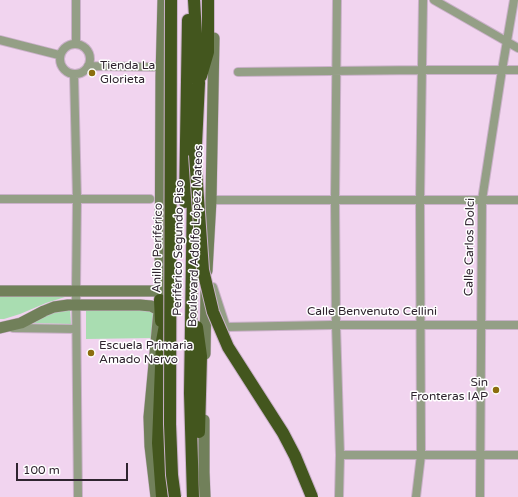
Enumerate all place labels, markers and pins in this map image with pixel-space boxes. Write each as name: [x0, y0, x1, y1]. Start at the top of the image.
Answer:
place label: Tienda La Glorieta: [100, 59, 155, 87]
marker: Tienda La Glorieta: [87, 68, 97, 78]
place label: Escuela Primaria Amado Nervo: [99, 339, 193, 367]
marker: Escuela Primaria Amado Nervo: [86, 348, 96, 358]
place label: Sin Fronteras IAP: [410, 376, 488, 404]
marker: Sin Fronteras IAP: [491, 385, 501, 395]

